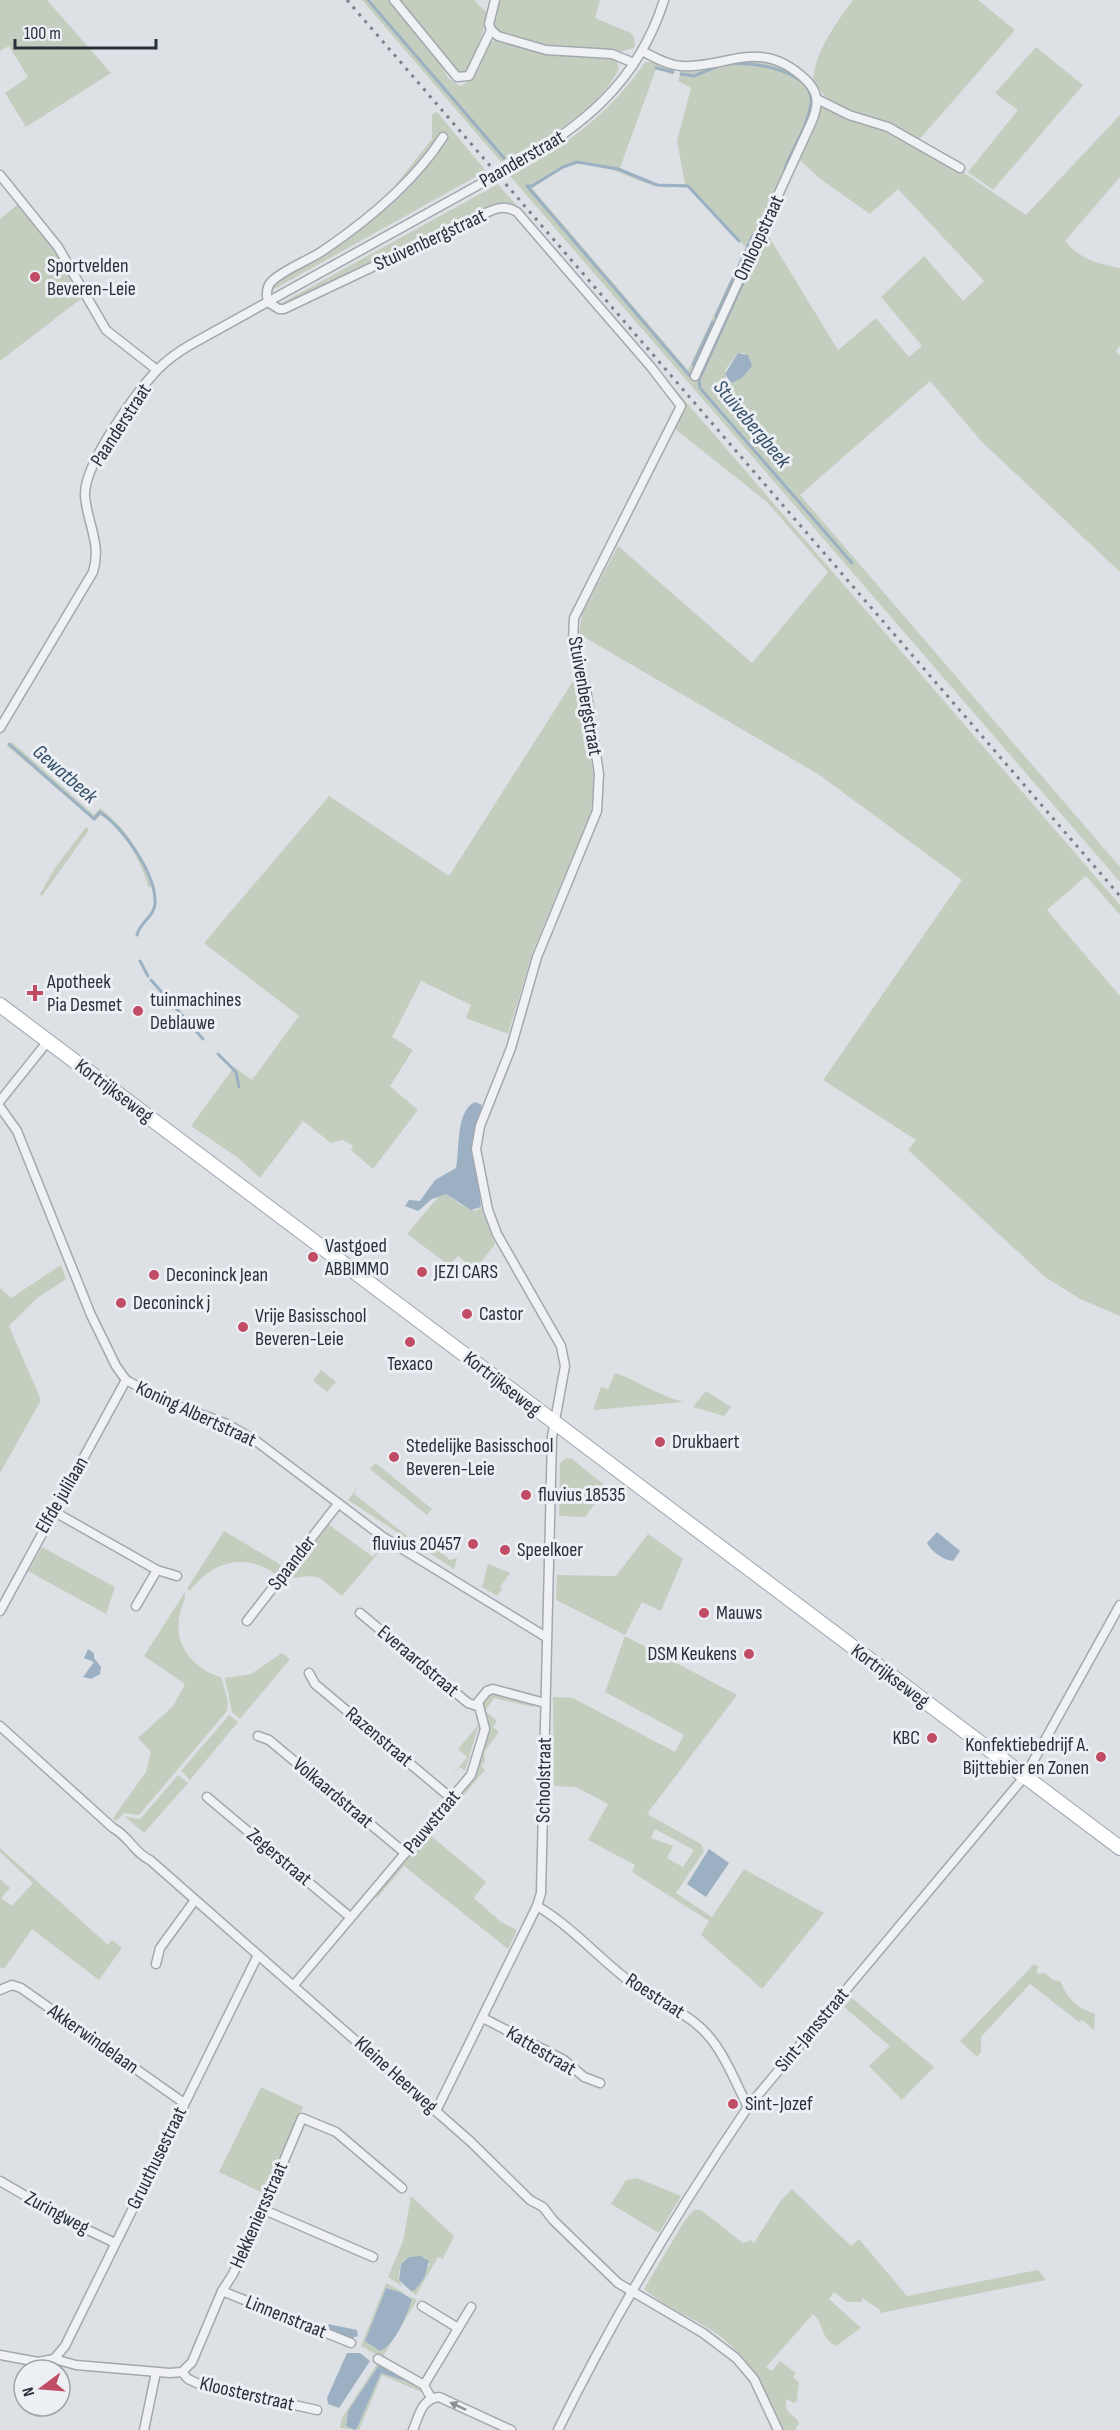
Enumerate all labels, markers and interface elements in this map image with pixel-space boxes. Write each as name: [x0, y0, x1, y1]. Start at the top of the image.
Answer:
scale bar: [15, 12, 156, 50]
text: 100 m: [24, 23, 61, 44]
street label: Paanderstraat: [475, 125, 569, 193]
street label: Omloopstraat: [729, 191, 789, 285]
street label: Stuivenbergstraat: [370, 204, 490, 276]
place label: Sportvelden Beveren-Leie: [47, 254, 136, 301]
marker: Sportvelden Beveren-Leie: [28, 270, 42, 284]
water label: Stuivebergbeek: [708, 375, 797, 474]
street label: Paanderstraat: [85, 379, 157, 471]
street label: Stuivenbergstraat: [563, 635, 607, 757]
water label: Gewatbeek: [28, 739, 103, 810]
place label: Apotheek Pia Desmet: [46, 970, 122, 1017]
marker: Apotheek Pia Desmet: [28, 986, 42, 1000]
place label: tuinmachines Deblauwe: [150, 988, 241, 1035]
marker: tuinmachines Deblauwe: [131, 1004, 145, 1018]
street label: Kortrijkseweg: [70, 1054, 158, 1128]
place label: Vastgoed ABBIMMO: [324, 1234, 389, 1281]
marker: Vastgoed ABBIMMO: [306, 1250, 320, 1264]
place label: JEZI CARS: [433, 1260, 498, 1284]
place label: Deconinck Jean: [166, 1263, 268, 1287]
marker: JEZI CARS: [415, 1265, 429, 1279]
marker: Deconinck Jean: [147, 1268, 161, 1282]
place label: Deconinck j: [133, 1291, 210, 1315]
marker: Deconinck j: [114, 1296, 128, 1310]
place label: Castor: [479, 1302, 523, 1326]
place label: Vrije Basisschool Beveren-Leie: [255, 1304, 367, 1351]
marker: Castor: [460, 1307, 474, 1321]
marker: Vrije Basisschool Beveren-Leie: [236, 1320, 250, 1334]
marker: Texaco: [403, 1335, 417, 1349]
street label: Kortrijkseweg: [458, 1346, 546, 1422]
place label: Texaco: [387, 1352, 433, 1376]
street label: Koning Albertstraat: [132, 1376, 260, 1452]
place label: Drukbaert: [672, 1430, 740, 1454]
place label: Stedelijke Basisschool Beveren-Leie: [406, 1434, 553, 1481]
marker: Drukbaert: [653, 1435, 667, 1449]
marker: Stedelijke Basisschool Beveren-Leie: [387, 1450, 401, 1464]
street label: Elfde julilaan: [31, 1452, 93, 1538]
place label: fluvius 18535: [538, 1483, 625, 1507]
marker: fluvius 18535: [519, 1488, 533, 1502]
street label: Spaander: [263, 1531, 321, 1595]
place label: fluvius 20457: [372, 1532, 461, 1556]
marker: fluvius 20457: [466, 1537, 480, 1551]
place label: Speelkoer: [517, 1538, 583, 1562]
marker: Speelkoer: [498, 1543, 512, 1557]
place label: Mauws: [716, 1601, 762, 1625]
marker: Mauws: [697, 1606, 711, 1620]
street label: Everaardstraat: [373, 1620, 463, 1702]
street label: Kortrijkseweg: [846, 1639, 934, 1713]
place label: DSM Keukens: [647, 1642, 737, 1666]
marker: DSM Keukens: [742, 1647, 756, 1661]
street label: Razenstraat: [340, 1702, 418, 1772]
place label: KBC: [892, 1726, 920, 1750]
marker: KBC: [925, 1731, 939, 1745]
place label: Konfektiebedrijf A. Bijttebier en Zonen: [963, 1733, 1089, 1780]
street label: Schoolstraat: [531, 1737, 557, 1823]
marker: Konfektiebedrijf A. Bijttebier en Zonen: [1094, 1750, 1108, 1764]
street label: Volkaardstraat: [288, 1753, 378, 1833]
street label: Pauwstraat: [398, 1785, 466, 1859]
street label: Zegerstraat: [242, 1823, 316, 1891]
street label: Roestraat: [621, 1968, 689, 2024]
street label: Sint-Jansstraat: [770, 1983, 854, 2077]
street label: Akkerwindelaan: [42, 1998, 143, 2079]
street label: Kattestraat: [502, 2021, 580, 2081]
street label: Kleine Heerweg: [349, 2031, 443, 2119]
place label: Sint-Jozef: [745, 2092, 813, 2116]
marker: Sint-Jozef: [726, 2097, 740, 2111]
street label: Gruuthusestraat: [122, 2103, 192, 2213]
street label: Hekkeniersstraat: [225, 2158, 293, 2272]
street label: Zuringweg: [21, 2186, 93, 2240]
street label: Linnenstraat: [242, 2290, 330, 2344]
north arrow: [12, 2358, 72, 2418]
street label: Kloosterstraat: [197, 2371, 297, 2417]
text: N: [19, 2385, 39, 2398]
one-way arrow: [449, 2401, 466, 2410]

